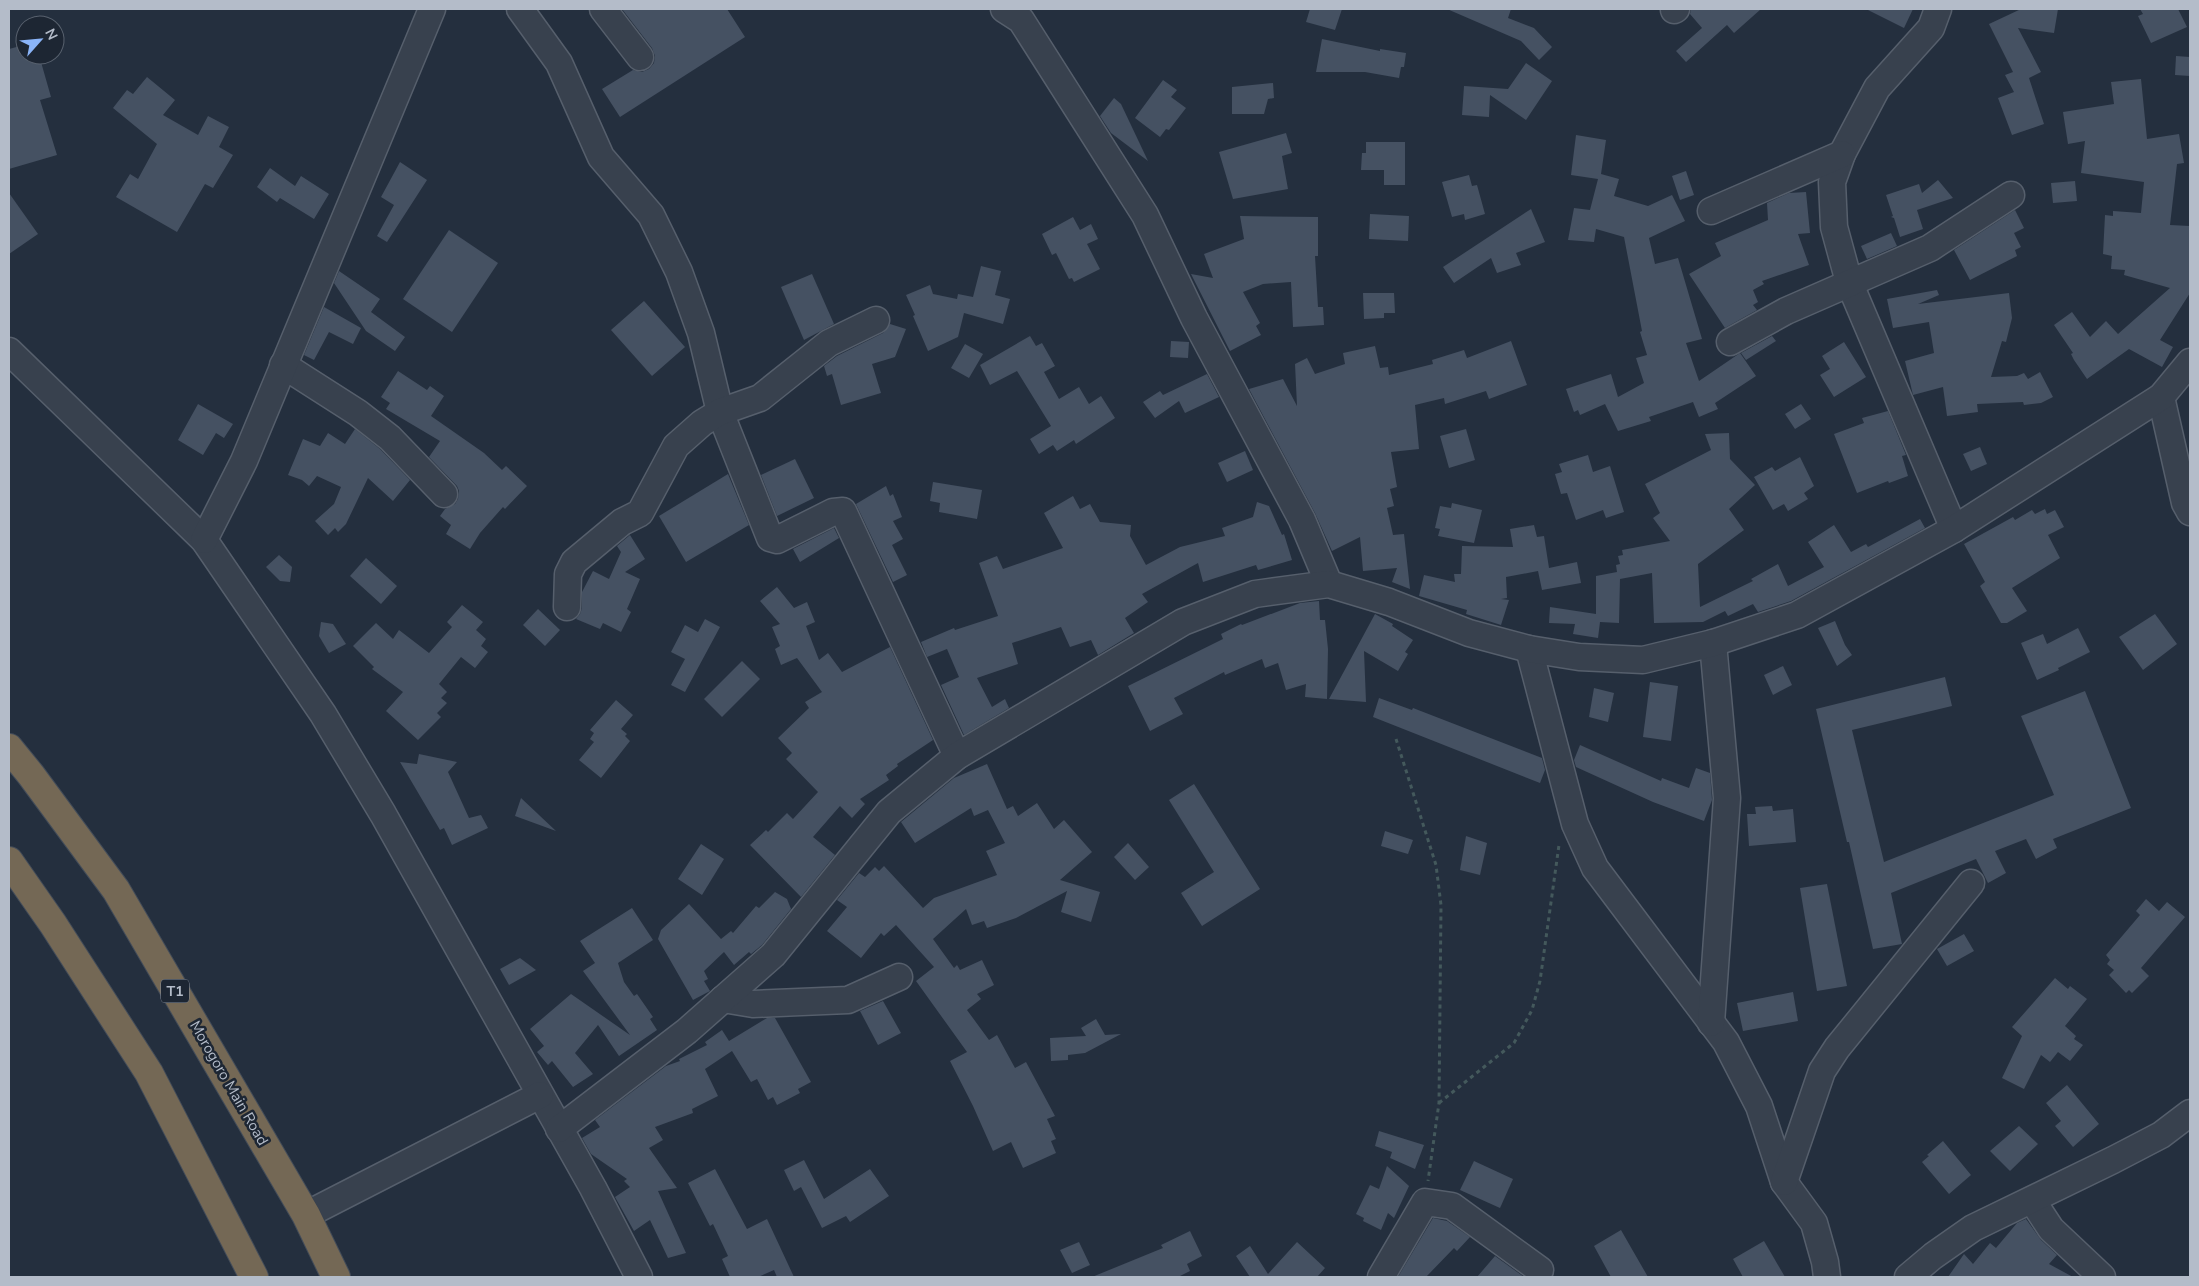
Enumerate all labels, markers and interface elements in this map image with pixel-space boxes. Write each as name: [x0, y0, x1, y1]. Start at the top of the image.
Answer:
north arrow: [15, 15, 65, 65]
text: N: [40, 25, 62, 43]
road number: T1: [161, 979, 189, 1002]
street label: Morogoro Main Road: [185, 1017, 273, 1149]

